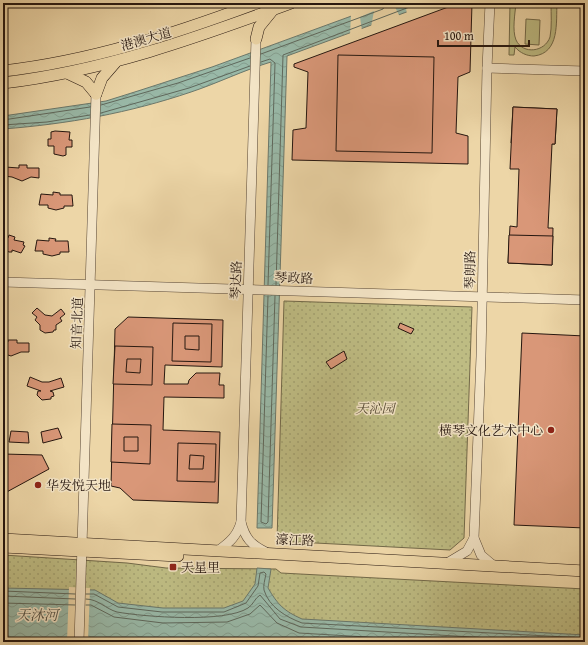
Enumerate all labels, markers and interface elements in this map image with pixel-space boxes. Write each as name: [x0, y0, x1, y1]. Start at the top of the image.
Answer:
scale bar: [438, 22, 529, 48]
street label: 港澳大道: [118, 23, 174, 55]
text: 100 m: [444, 27, 474, 44]
street label: 琴朗路: [460, 250, 480, 290]
street label: 琴达路: [226, 260, 246, 300]
street label: 琴政路: [274, 268, 314, 288]
street label: 知音北道: [67, 297, 87, 349]
park label: 天沁园: [355, 399, 396, 418]
place label: 横琴文化艺术中心: [439, 421, 543, 440]
marker: 横琴文化艺术中心: [546, 425, 556, 435]
place label: 华发悦天地: [46, 476, 111, 495]
marker: 华发悦天地: [33, 480, 43, 490]
street label: 濠江路: [275, 529, 315, 551]
place label: 天星里: [181, 558, 220, 577]
marker: 天星里: [168, 562, 178, 572]
water label: 天沐河: [16, 605, 61, 625]

